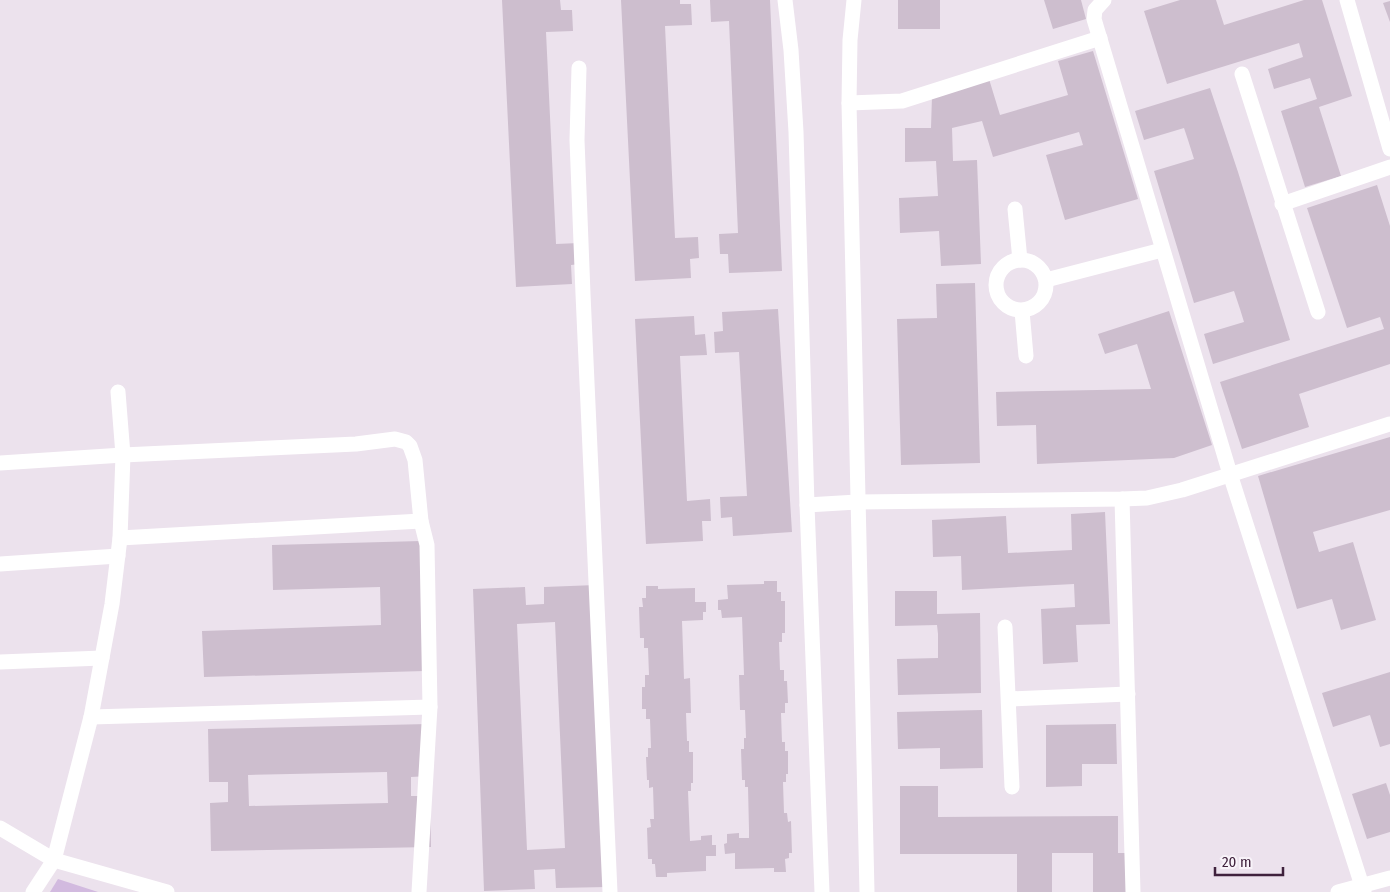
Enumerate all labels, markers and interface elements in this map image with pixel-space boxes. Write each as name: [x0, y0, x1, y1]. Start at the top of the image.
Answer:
scale bar: [1215, 844, 1282, 876]
text: 20 m: [1222, 853, 1252, 871]

